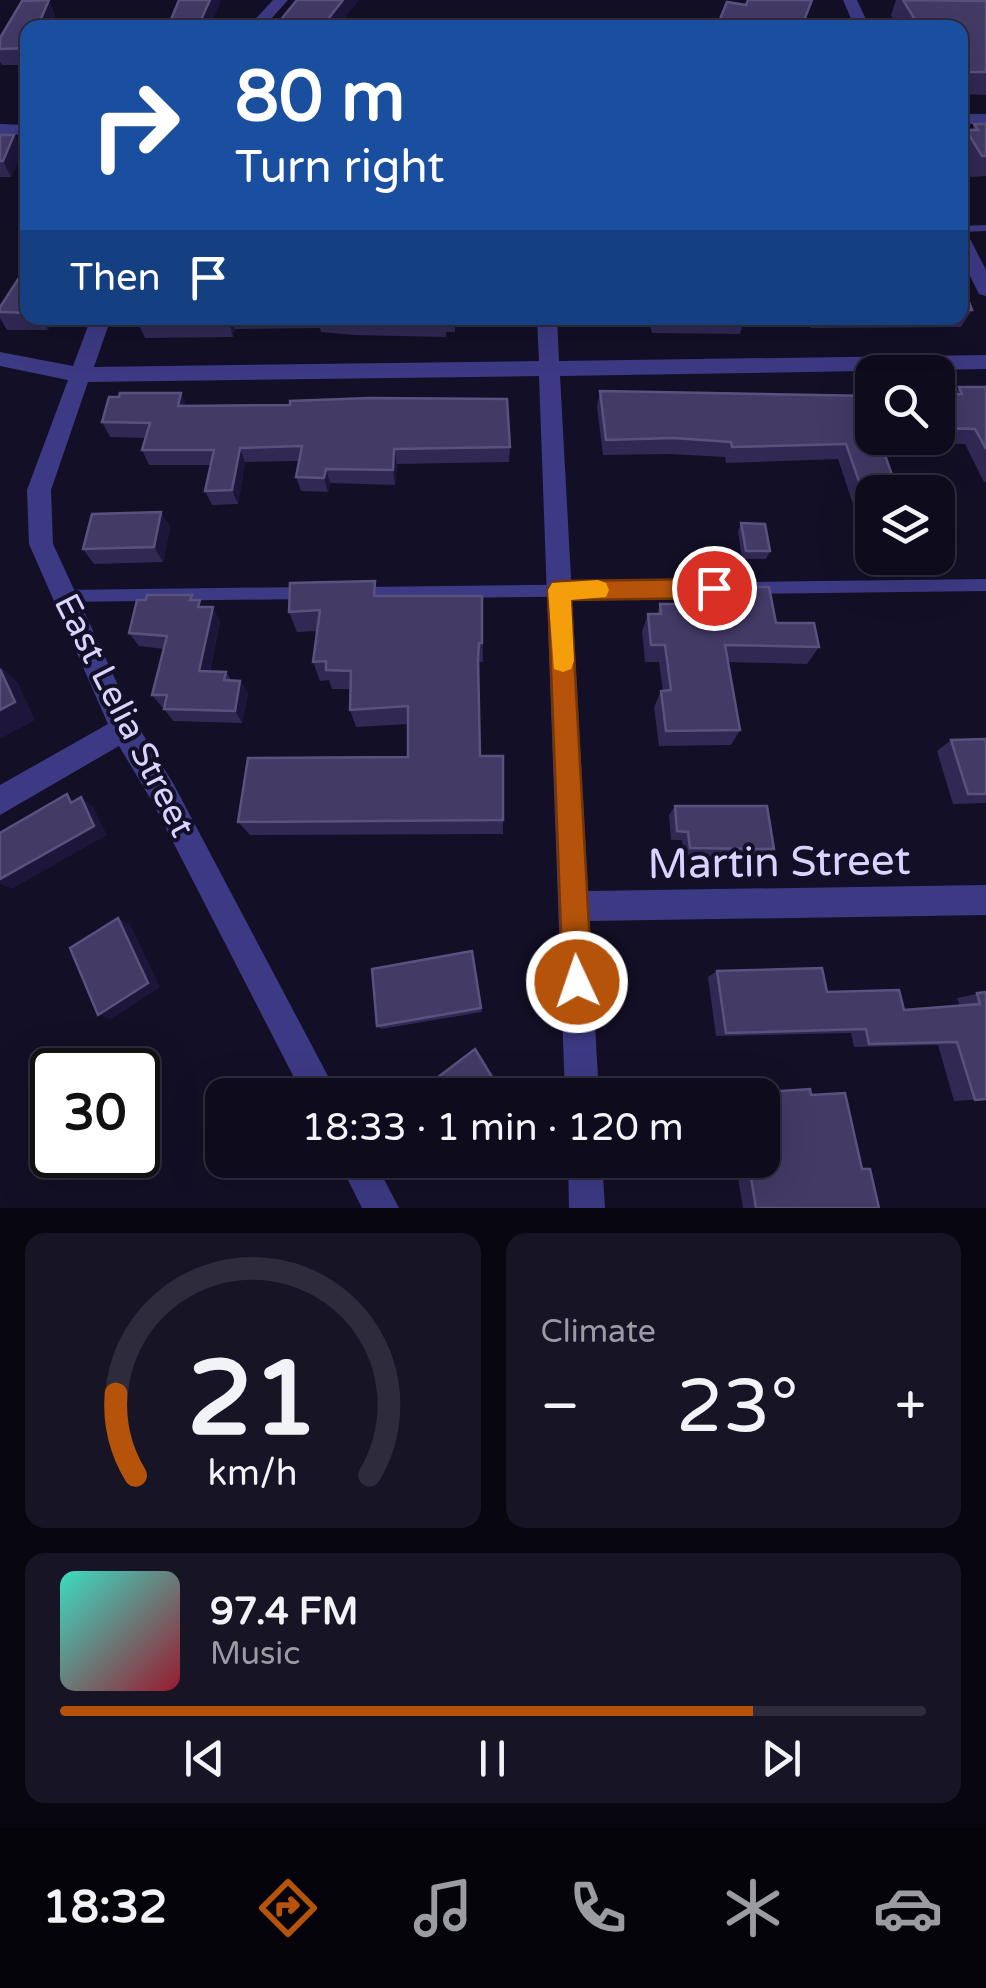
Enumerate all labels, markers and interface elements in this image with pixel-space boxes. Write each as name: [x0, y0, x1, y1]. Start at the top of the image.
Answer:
text: 80 m: [235, 56, 405, 140]
icon: right: [70, 60, 200, 190]
text: Turn right: [235, 141, 444, 195]
icon: arrive: [181, 250, 236, 305]
text: Then: [70, 255, 161, 301]
map controls: [855, 355, 955, 575]
button: search: [855, 355, 955, 455]
button: layers: [855, 475, 955, 575]
pin: [672, 546, 757, 631]
icon: arrive: [687, 561, 742, 616]
street label: East Lelia Street: [45, 587, 203, 844]
street label: Martin Street: [647, 835, 911, 890]
position arrow: [525, 930, 629, 1034]
speed limit sign: 30: [30, 1048, 160, 1178]
text: 18:33 · 1 min · 120 m: [301, 1105, 684, 1151]
text: Climate: [541, 1313, 656, 1351]
text: 21: [187, 1338, 318, 1463]
text: 23°: [676, 1362, 799, 1452]
text: −: [541, 1374, 580, 1440]
text: +: [895, 1374, 926, 1440]
text: km/h: [208, 1452, 298, 1495]
text: 97.4 FM: [210, 1589, 359, 1635]
text: Music: [210, 1635, 300, 1673]
icon: previous: [177, 1731, 232, 1786]
icon: pause: [465, 1731, 520, 1786]
icon: next: [754, 1731, 809, 1786]
icon: directions: [253, 1873, 323, 1943]
icon: music: [408, 1873, 478, 1943]
icon: phone: [563, 1873, 633, 1943]
icon: climate: [718, 1873, 788, 1943]
icon: car: [873, 1873, 943, 1943]
text: 18:32: [43, 1881, 167, 1935]

